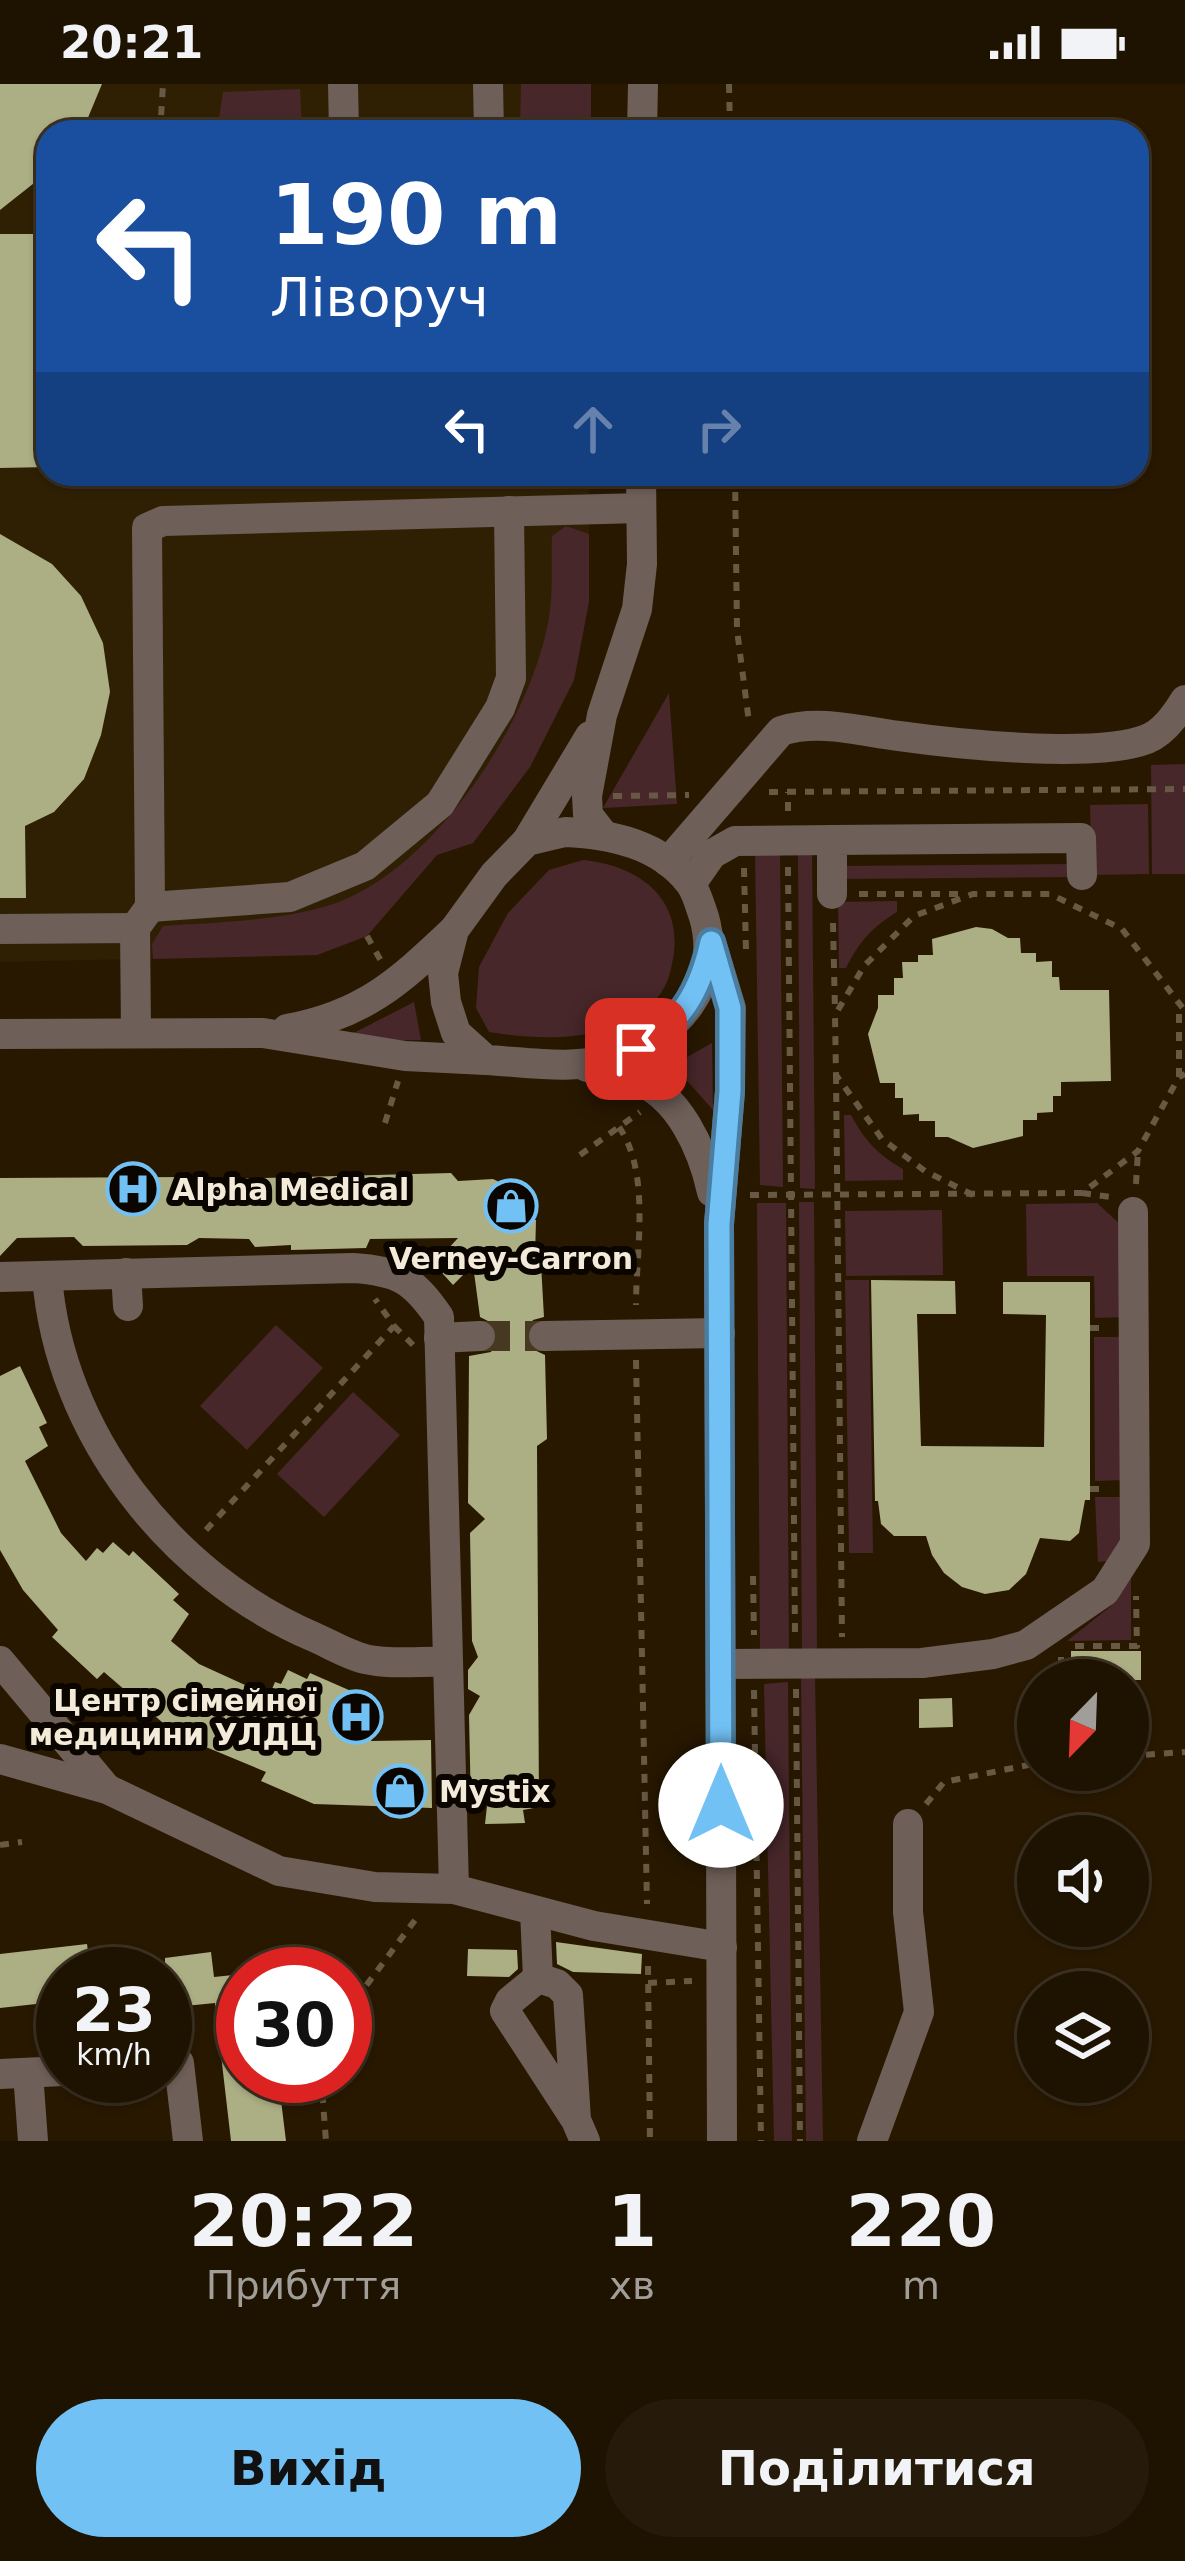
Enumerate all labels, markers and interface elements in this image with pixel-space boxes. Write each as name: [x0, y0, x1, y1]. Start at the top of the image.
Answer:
text: 20:21: [60, 16, 203, 69]
text: 190 m: [270, 166, 562, 264]
icon: left: [72, 168, 228, 324]
text: Ліворуч: [270, 266, 489, 329]
icon: left: [434, 396, 500, 462]
icon: ahead: [560, 396, 626, 462]
icon: right: [686, 396, 752, 462]
pin: [585, 998, 687, 1100]
icon: arrive: [603, 1016, 669, 1082]
hospital icon: Alpha Medical: [105, 1161, 161, 1217]
place label: Alpha Medical: [172, 1172, 409, 1207]
shop icon: Verney-Carron: [483, 1178, 539, 1234]
place label: Verney-Carron: [389, 1241, 633, 1276]
north arrow: [1017, 1659, 1149, 1791]
map controls: [1017, 1659, 1149, 2103]
place label: Центр сімейної медицини УЛДЦ: [29, 1683, 317, 1752]
hospital icon: Центр сімейної медицини УЛДЦ: [328, 1689, 384, 1745]
position arrow: [658, 1742, 784, 1868]
shop icon: Mystix: [372, 1763, 428, 1819]
place label: Mystix: [439, 1774, 550, 1809]
button: sound: [1017, 1815, 1149, 1947]
speed limit sign: 30: [216, 1947, 372, 2103]
button: layers: [1017, 1971, 1149, 2103]
text: 23: [72, 1975, 156, 2045]
text: km/h: [76, 2037, 152, 2072]
text: 20:22: [189, 2179, 418, 2263]
text: 1: [607, 2179, 657, 2263]
text: 220: [846, 2179, 996, 2263]
text: Прибуття: [206, 2263, 401, 2308]
text: хв: [609, 2263, 655, 2308]
text: m: [902, 2263, 940, 2308]
button: Вихід: [36, 2399, 581, 2537]
button: Поділитися: [605, 2399, 1149, 2537]

